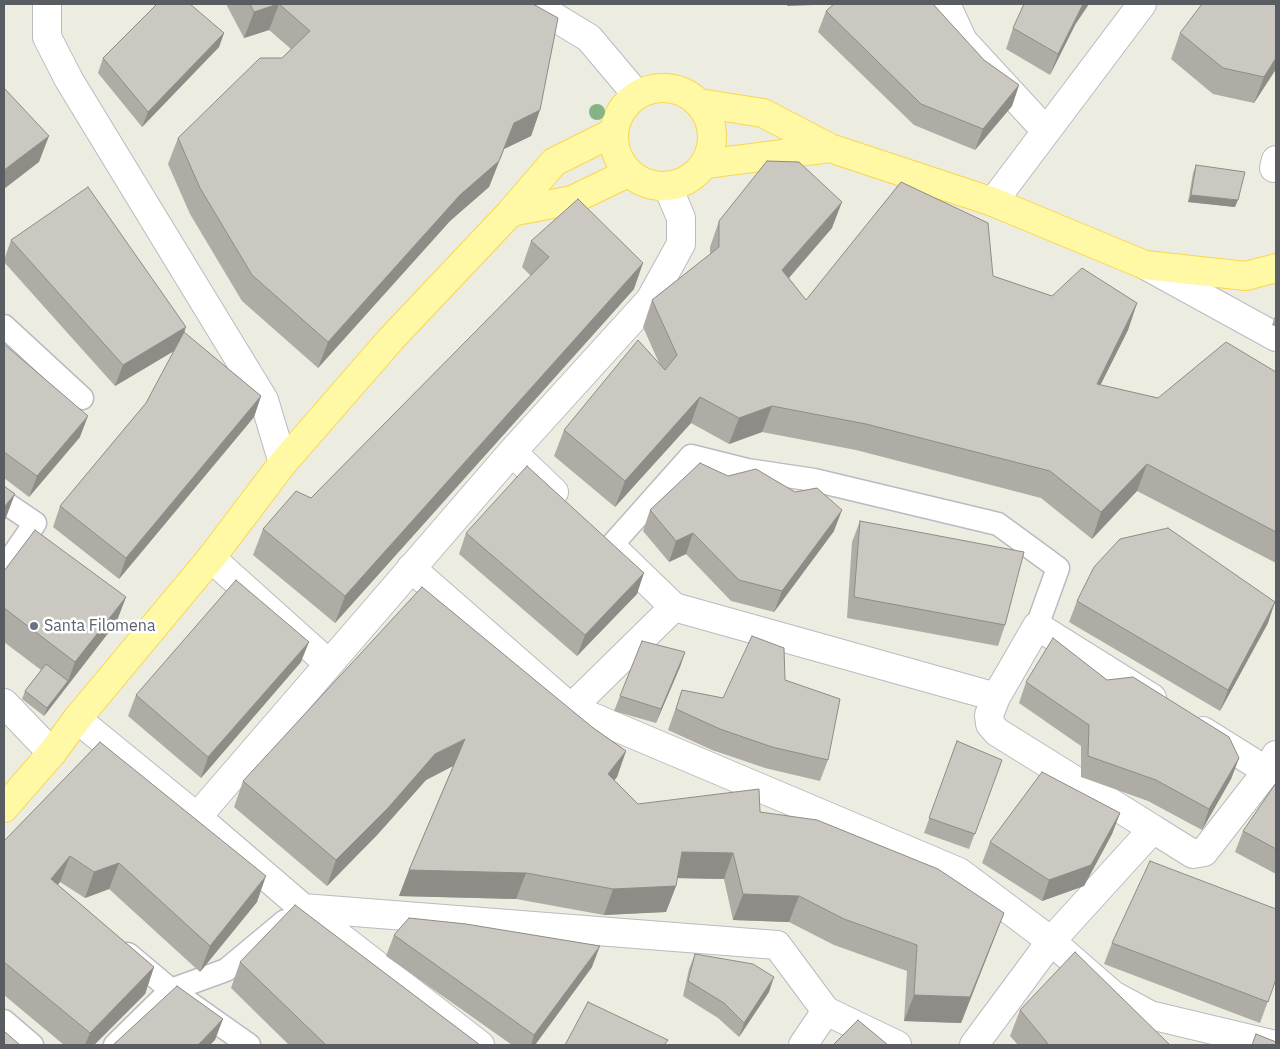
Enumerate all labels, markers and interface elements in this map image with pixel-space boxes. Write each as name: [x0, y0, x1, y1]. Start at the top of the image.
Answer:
place label: Santa Filomena: [44, 616, 156, 636]
marker: Santa Filomena: [28, 620, 40, 632]

